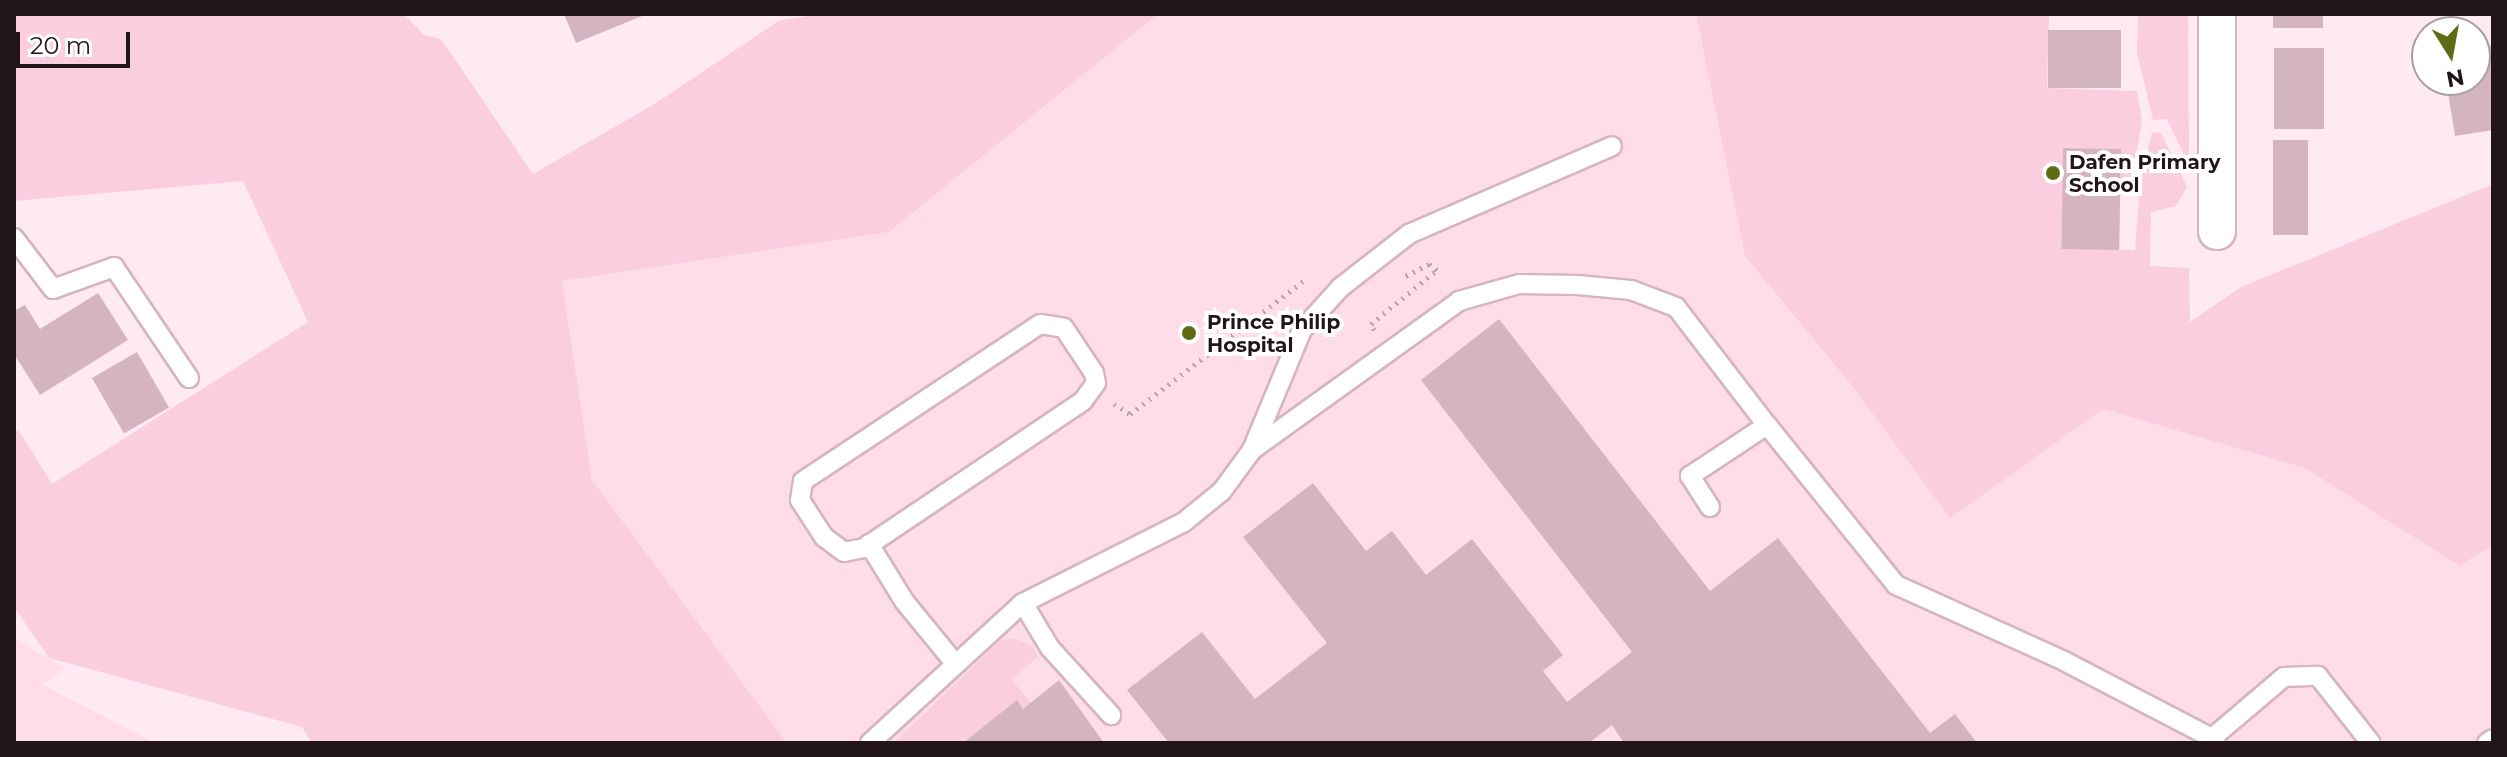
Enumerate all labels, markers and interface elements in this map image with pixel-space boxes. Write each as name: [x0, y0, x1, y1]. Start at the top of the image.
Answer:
scale bar: [20, 16, 134, 66]
north arrow: [2411, 16, 2491, 96]
text: 20 m: [30, 31, 91, 60]
text: N: [2444, 63, 2467, 93]
place label: Dafen Primary School: [2069, 150, 2220, 197]
marker: Dafen Primary School: [2044, 164, 2062, 182]
place label: Prince Philip Hospital: [1207, 310, 1340, 357]
marker: Prince Philip Hospital: [1178, 322, 1200, 344]

